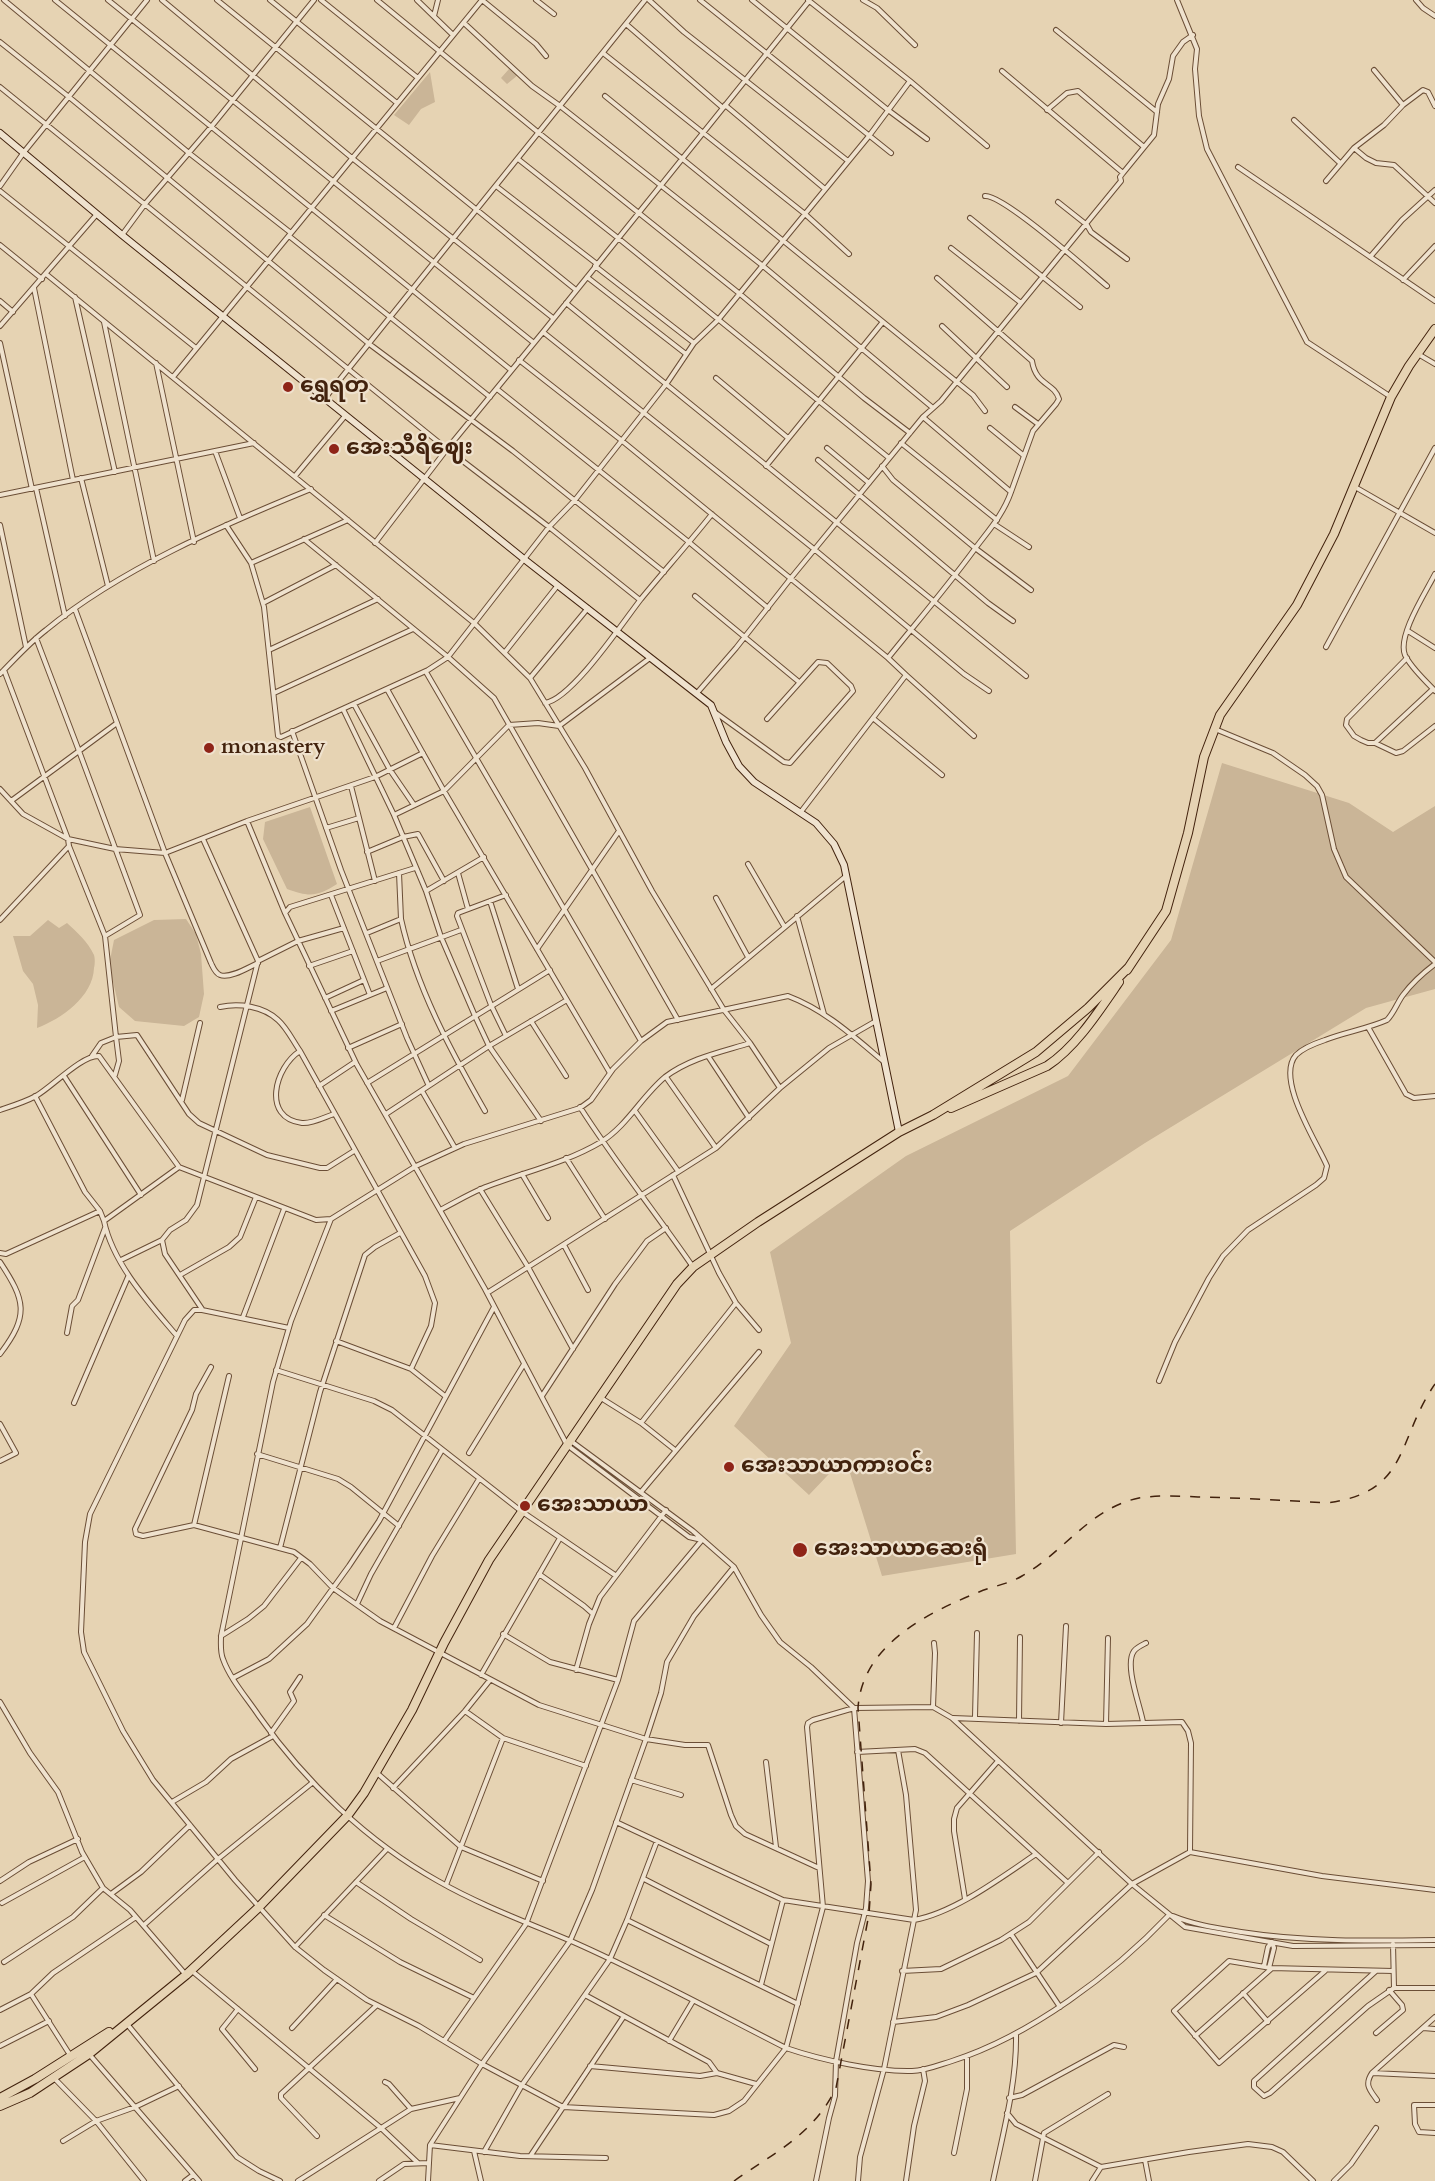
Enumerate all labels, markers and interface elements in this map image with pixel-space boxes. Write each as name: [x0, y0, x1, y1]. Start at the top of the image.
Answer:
place label: ရွှေရတု: [300, 374, 369, 400]
marker: ရွှေရတု: [281, 380, 295, 394]
place label: အေးသီရိဈေး: [346, 436, 473, 462]
marker: အေးသီရိဈေး: [327, 442, 341, 456]
place label: monastery: [221, 735, 325, 761]
marker: monastery: [202, 741, 216, 755]
place label: အေးသာယာကားဝင်း: [741, 1454, 933, 1480]
marker: အေးသာယာကားဝင်း: [722, 1460, 736, 1474]
place label: အေးသာယာ: [537, 1493, 649, 1519]
marker: အေးသာယာ: [518, 1499, 532, 1513]
place label: အေးသာယာဆေးရုံ: [814, 1537, 988, 1563]
marker: အေးသာယာဆေးရုံ: [791, 1541, 809, 1559]

